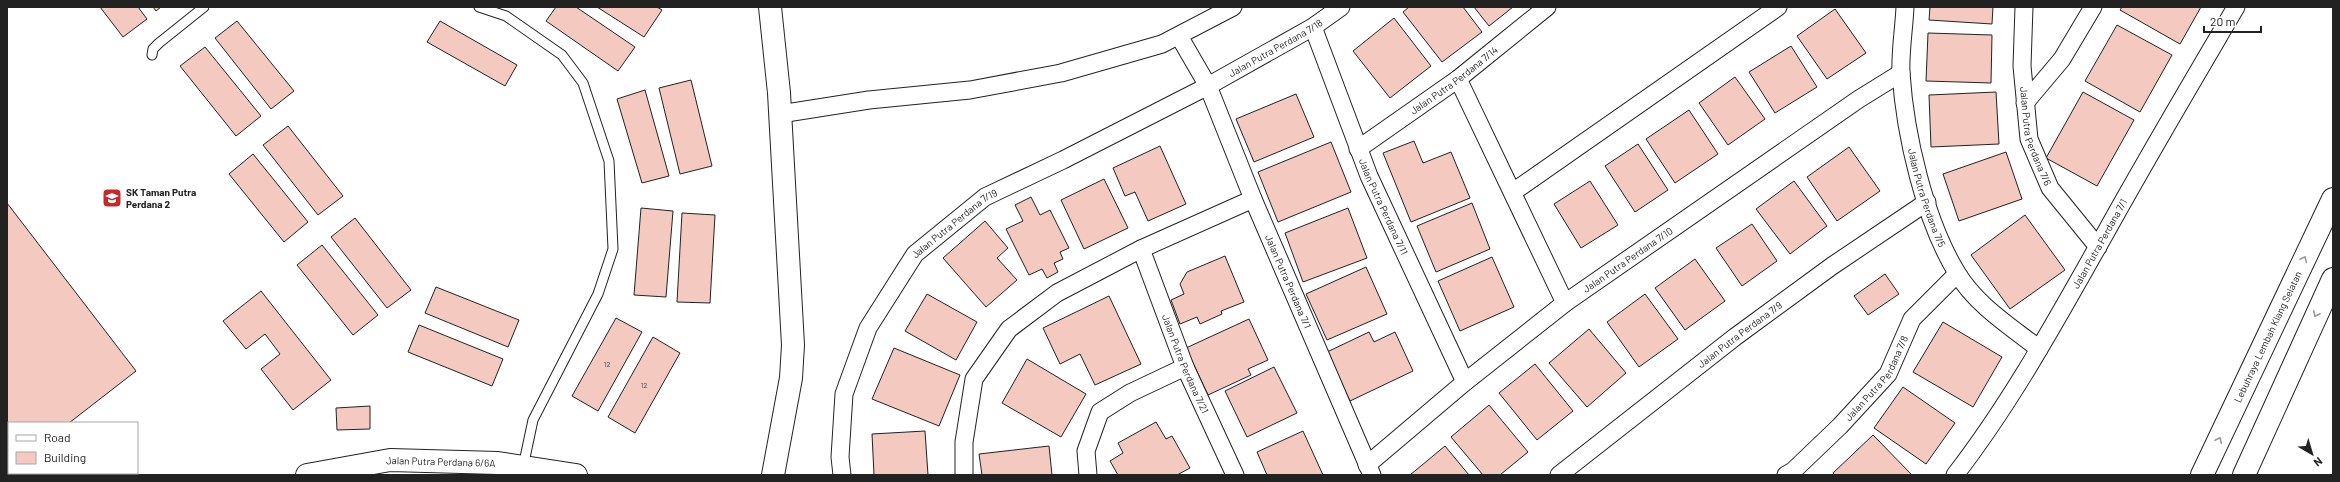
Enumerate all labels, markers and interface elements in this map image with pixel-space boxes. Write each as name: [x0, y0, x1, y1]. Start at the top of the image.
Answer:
scale bar: [2204, 8, 2261, 34]
text: 20 m: [2210, 14, 2236, 28]
street label: Jalan Putra Perdana 7/18: [1226, 16, 1325, 79]
street label: Jalan Putra Perdana 7/14: [1408, 43, 1500, 117]
street label: Jalan Putra Perdana 7/6: [2018, 86, 2054, 187]
street label: Jalan Putra Perdana 7/5: [1906, 147, 1948, 249]
street label: Jalan Putra Perdana 7/11: [1357, 157, 1411, 257]
place label: SK Taman Putra Perdana 2: [126, 186, 196, 210]
street label: Jalan Putra Perdana 7/19: [908, 186, 999, 260]
school or university icon: SK Taman Putra Perdana 2: [101, 187, 123, 209]
street label: Jalan Putra Perdana 7/1: [2069, 197, 2129, 290]
street label: Jalan Putra Perdana 7/10: [1580, 224, 1675, 295]
street label: Jalan Putra Perdana 7/1: [1263, 233, 1314, 330]
one-way arrow: [2299, 256, 2307, 263]
street label: Lebuhraya Lembah Klang Selatan: [2231, 269, 2304, 404]
street label: Jalan Putra Perdana 7/9: [1695, 299, 1784, 370]
one-way arrow: [2313, 310, 2321, 318]
street label: Jalan Putra Perdana 7/21: [1160, 312, 1211, 415]
street label: Jalan Putra Perdana 7/8: [1842, 334, 1910, 423]
house number: 12: [603, 359, 611, 369]
house number: 12: [640, 380, 648, 390]
legend: [8, 422, 138, 474]
text: Road: [44, 430, 71, 444]
north arrow: [2292, 434, 2332, 474]
one-way arrow: [2214, 436, 2222, 444]
text: Building: [44, 450, 86, 464]
street label: Jalan Putra Perdana 6/6A: [385, 454, 496, 469]
text: N: [2312, 455, 2325, 470]

